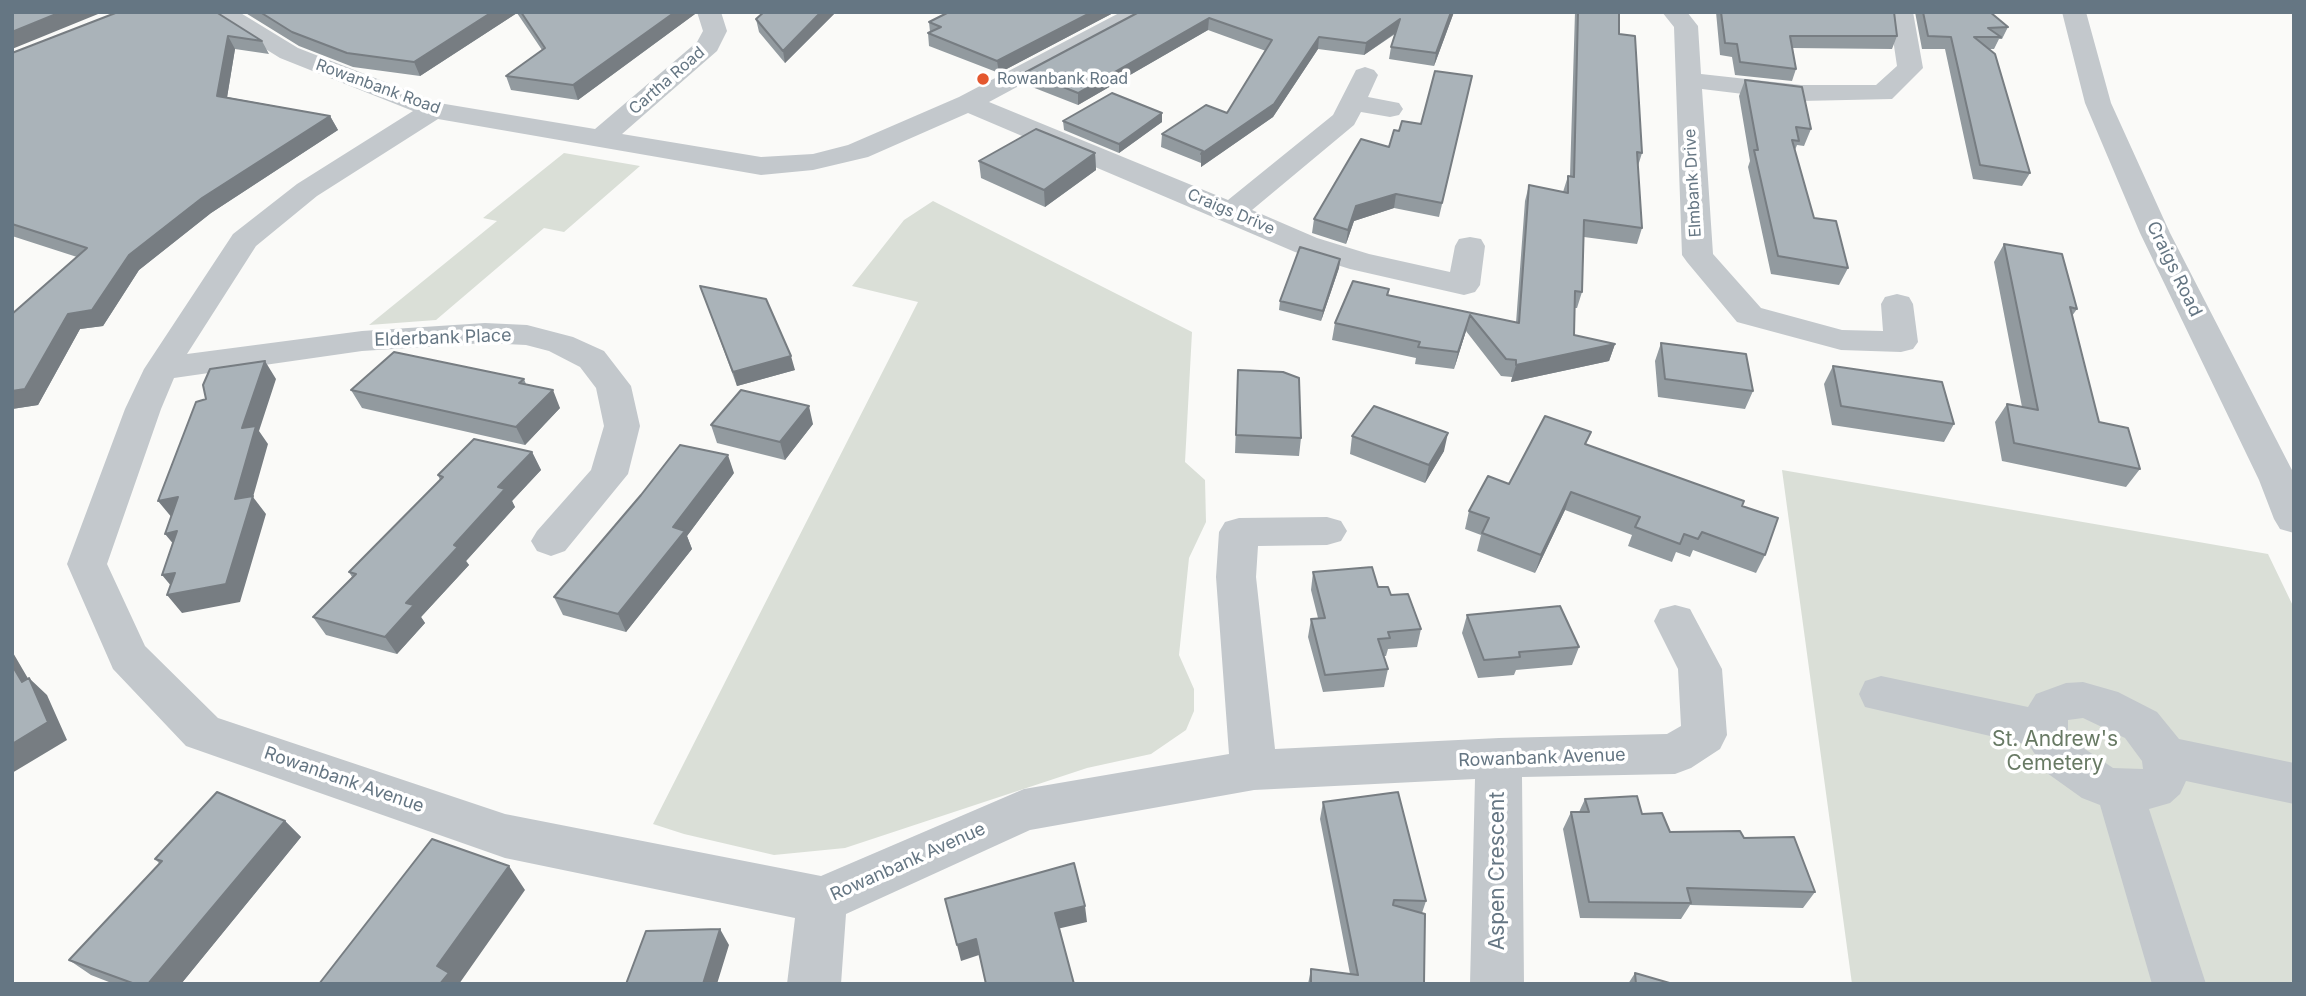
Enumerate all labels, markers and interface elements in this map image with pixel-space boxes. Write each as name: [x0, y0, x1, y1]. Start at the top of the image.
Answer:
street label: Cartha Road: [625, 43, 709, 119]
street label: Rowanbank Road: [313, 56, 443, 118]
place label: Rowanbank Road: [997, 69, 1128, 89]
marker: Rowanbank Road: [975, 71, 991, 87]
street label: Elmbank Drive: [1681, 128, 1705, 238]
street label: Craigs Drive: [1184, 185, 1278, 239]
street label: Craigs Road: [2142, 218, 2206, 320]
street label: Elderbank Place: [374, 325, 512, 351]
park label: St. Andrew's Cemetery: [1992, 727, 2118, 777]
street label: Rowanbank Avenue: [261, 743, 427, 817]
street label: Rowanbank Avenue: [1458, 744, 1626, 772]
street label: Aspen Crescent: [1485, 792, 1511, 950]
street label: Rowanbank Avenue: [827, 818, 989, 906]

